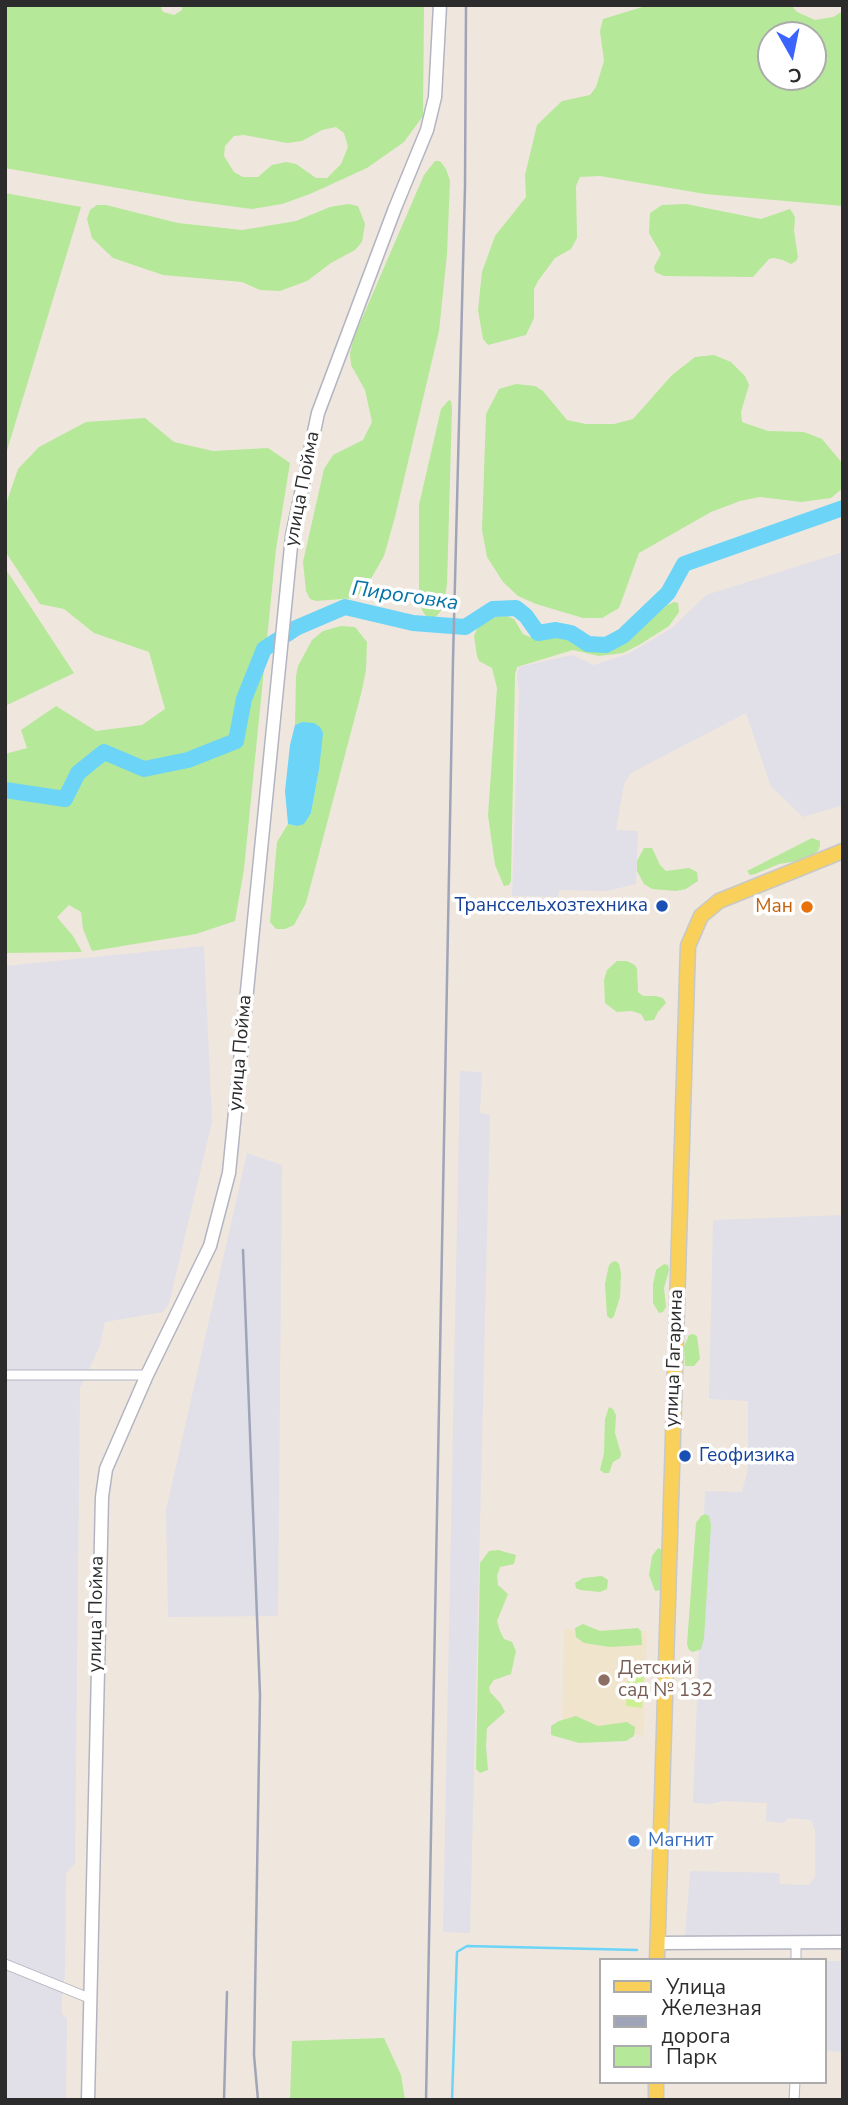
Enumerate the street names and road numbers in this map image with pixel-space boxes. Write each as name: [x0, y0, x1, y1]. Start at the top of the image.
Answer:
street label: улица Пойма: [281, 429, 325, 549]
street label: улица Пойма: [225, 994, 257, 1112]
street label: улица Гагарина: [661, 1289, 689, 1427]
street label: улица Пойма: [85, 1555, 109, 1673]

